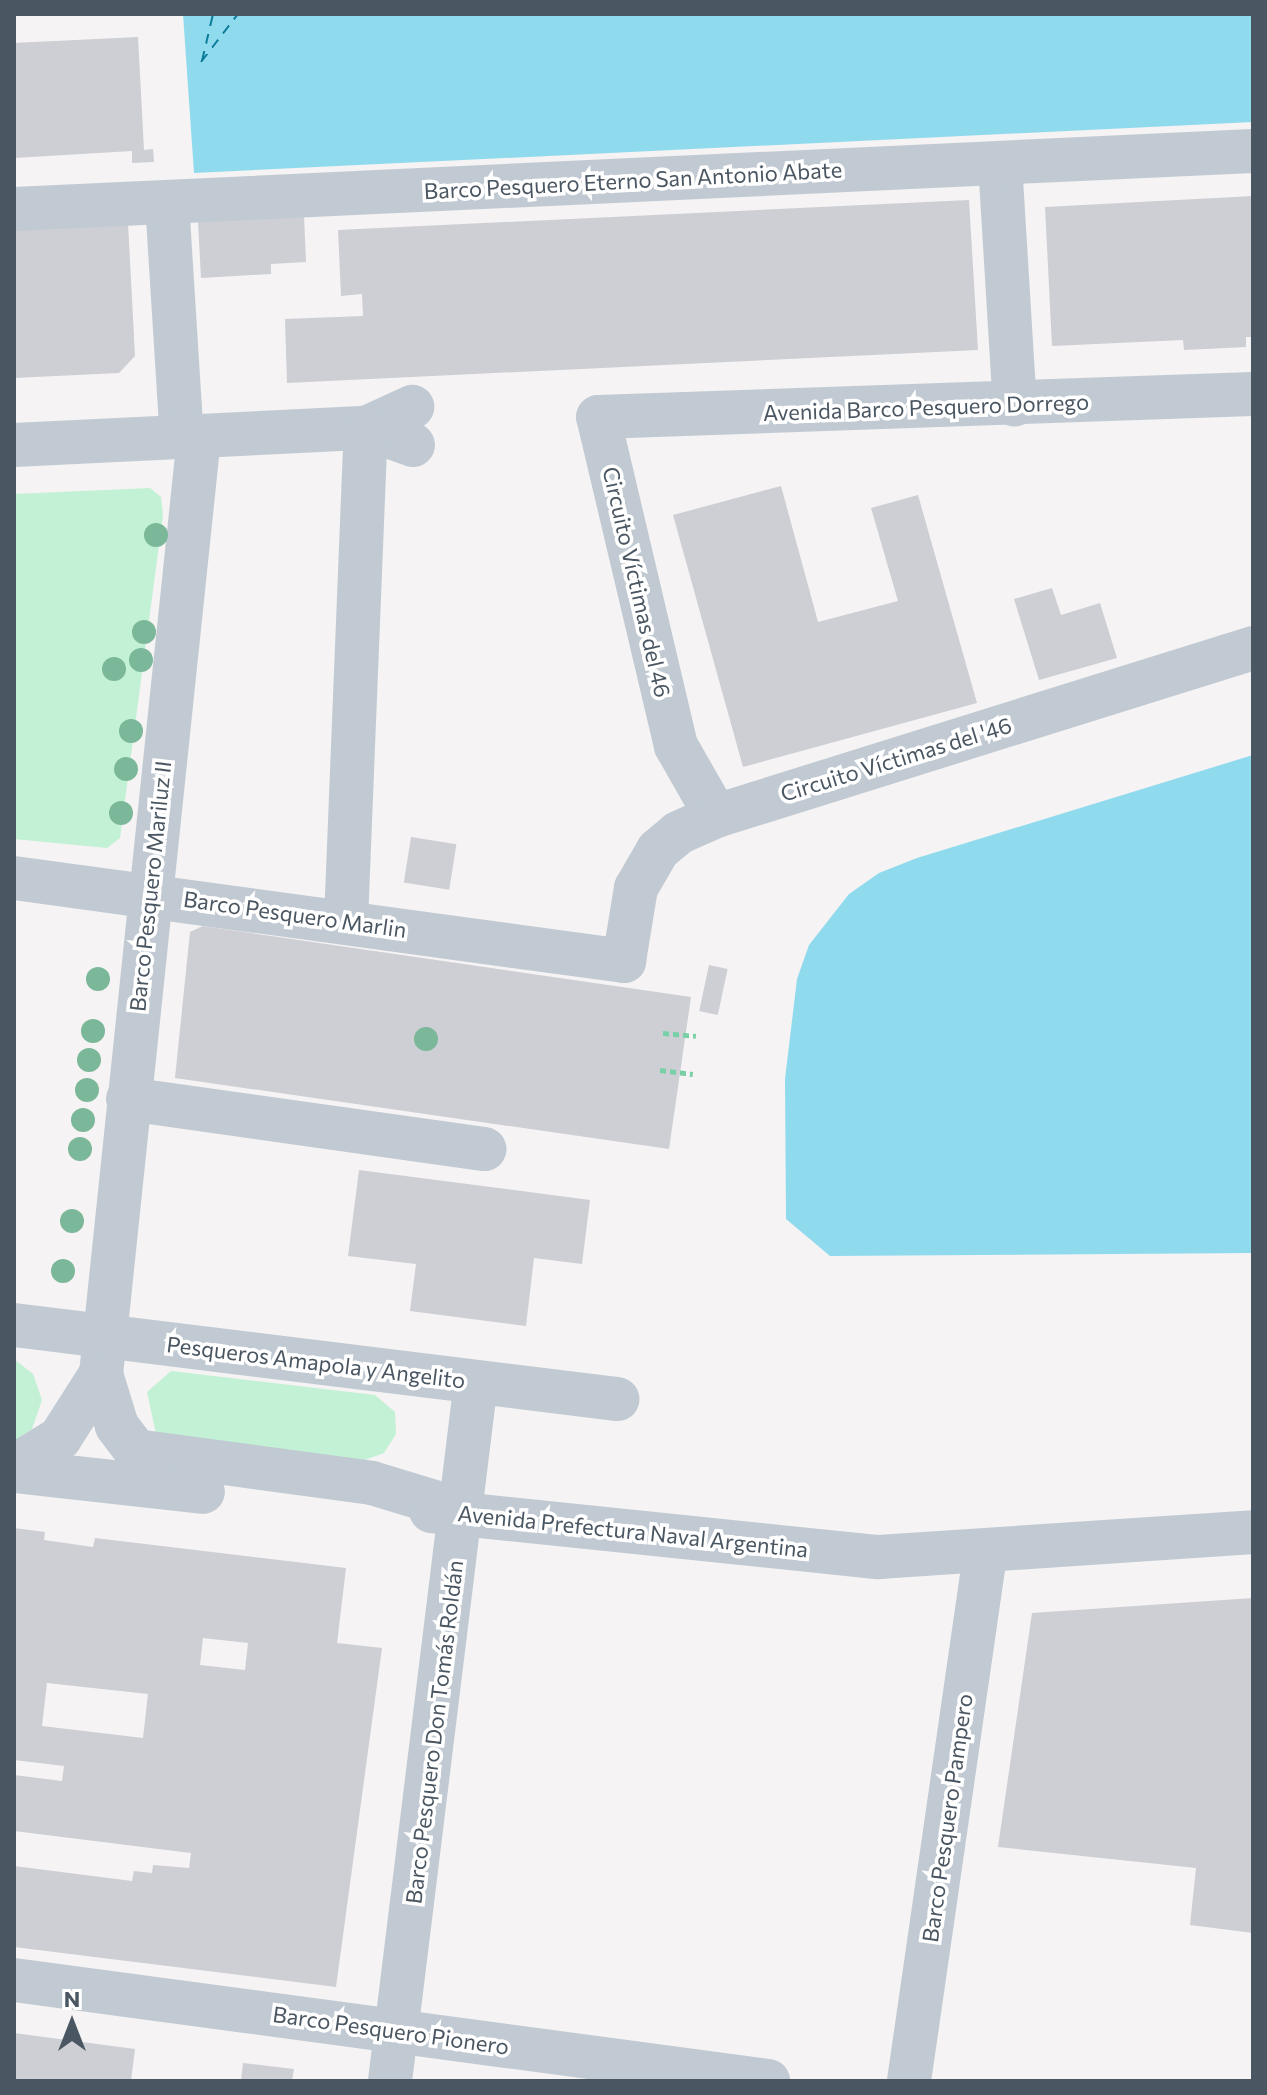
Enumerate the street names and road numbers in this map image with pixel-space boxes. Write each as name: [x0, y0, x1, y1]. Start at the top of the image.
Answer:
street label: Barco Pesquero Eterno San Antonio Abate: [423, 156, 843, 204]
street label: Avenida Barco Pesquero Dorrego: [762, 388, 1090, 426]
street label: Circuito Víctimas del 46: [598, 464, 676, 700]
street label: Circuito Víctimas del '46: [777, 711, 1015, 807]
street label: Barco Pesquero Mariluz II: [124, 759, 176, 1013]
street label: Barco Pesquero Marlin: [182, 885, 408, 943]
street label: Pesqueros Amapola y Angelito: [165, 1331, 467, 1393]
street label: Avenida Prefectura Naval Argentina: [456, 1499, 810, 1563]
street label: Barco Pesquero Don Tomás Roldán: [400, 1559, 468, 1905]
street label: Barco Pesquero Pampero: [916, 1692, 978, 1944]
street label: Barco Pesquero Pionero: [271, 2000, 511, 2060]

